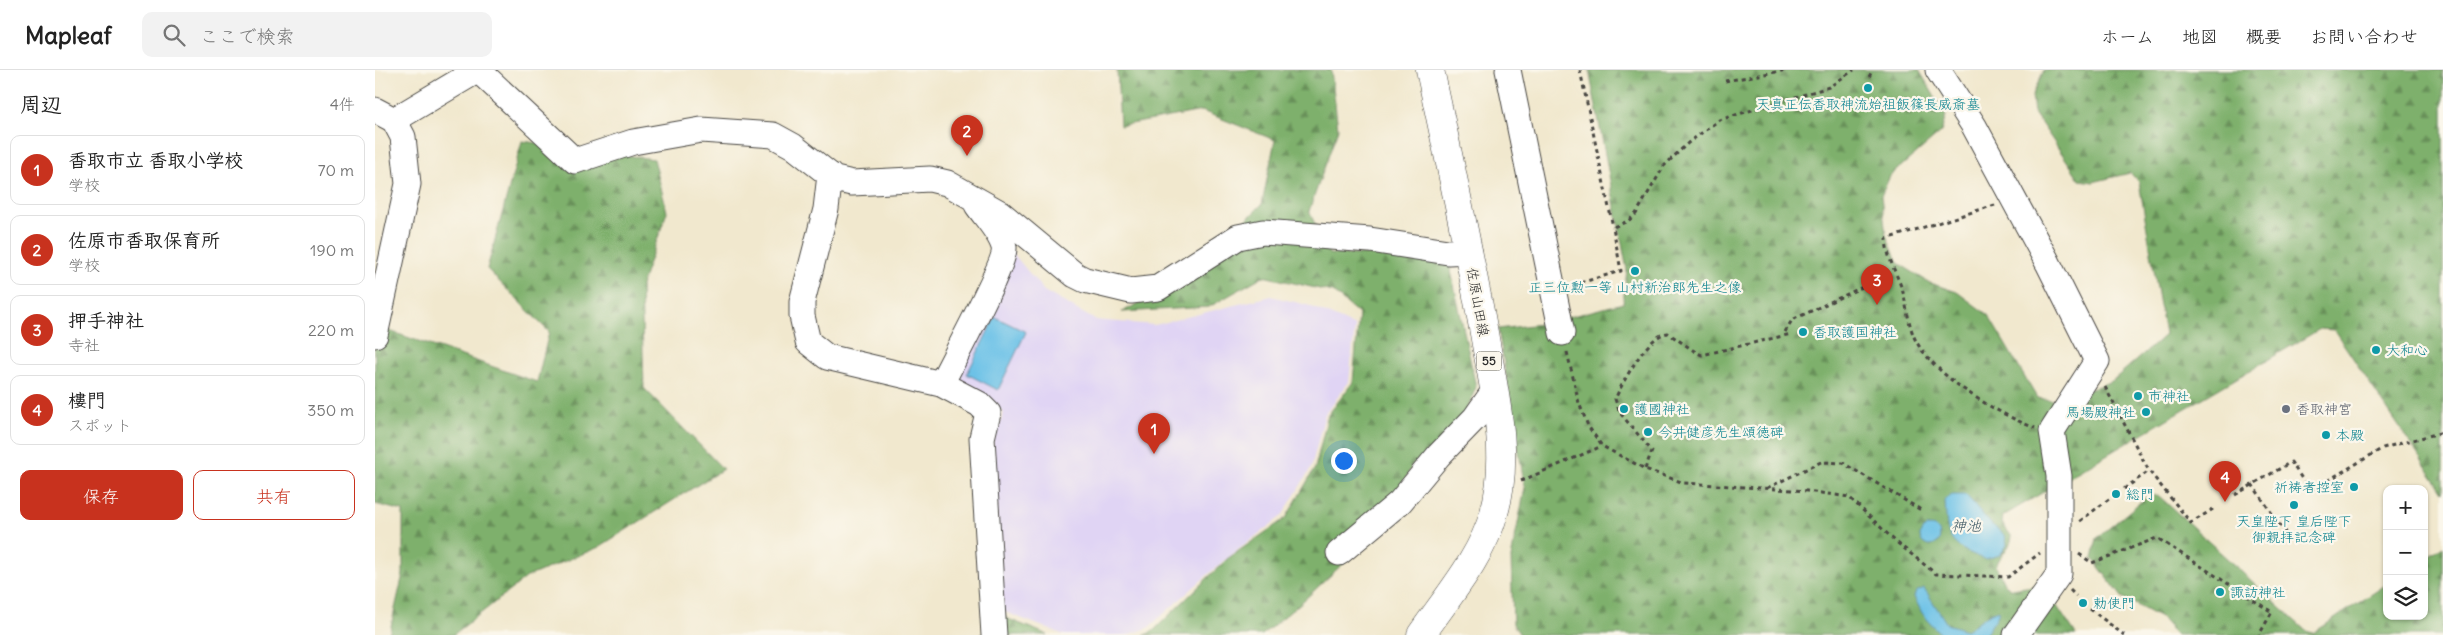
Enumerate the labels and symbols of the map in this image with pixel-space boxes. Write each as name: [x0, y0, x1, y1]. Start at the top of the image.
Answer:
marker: 天真正伝香取神流始祖飯篠長威斎墓: [1862, 82, 1874, 94]
place label: 天真正伝香取神流始祖飯篠長威斎墓: [1756, 95, 1980, 113]
pin: 2: [951, 115, 983, 156]
pin: 3: [1861, 264, 1893, 305]
marker: 正三位勲一等 山村新治郎先生之像: [1629, 265, 1641, 277]
street label: 佐原山田線: [1463, 266, 1493, 338]
place label: 正三位勲一等 山村新治郎先生之像: [1528, 278, 1742, 296]
place label: 香取護国神社: [1813, 323, 1897, 341]
marker: 香取護国神社: [1797, 326, 1809, 338]
place label: 大和心: [2386, 341, 2428, 359]
marker: 大和心: [2370, 344, 2382, 356]
road number: 55: [1477, 352, 1501, 370]
place label: 市神社: [2148, 387, 2190, 405]
marker: 市神社: [2132, 390, 2144, 402]
place label: 護國神社: [1634, 400, 1690, 418]
place label: 香取神宮: [2296, 400, 2352, 418]
marker: 護國神社: [1618, 403, 1630, 415]
place label: 馬場殿神社: [2066, 403, 2136, 421]
marker: 香取神宮: [2280, 403, 2292, 415]
marker: 馬場殿神社: [2140, 406, 2152, 418]
pin: 1: [1138, 413, 1170, 454]
place label: 今井健彦先生頌徳碑: [1658, 423, 1784, 441]
marker: 今井健彦先生頌徳碑: [1642, 426, 1654, 438]
place label: 本殿: [2336, 426, 2364, 444]
marker: 本殿: [2320, 429, 2332, 441]
your location: [1331, 448, 1357, 474]
pin: 4: [2209, 461, 2241, 502]
place label: 祈祷者控室: [2274, 478, 2344, 496]
marker: 祈祷者控室: [2348, 481, 2360, 493]
place label: 総門: [2126, 485, 2154, 503]
marker: 総門: [2110, 488, 2122, 500]
marker: 天皇陛下 皇后陛下 御親拝記念碑: [2288, 499, 2300, 511]
place label: 天皇陛下 皇后陛下 御親拝記念碑: [2236, 512, 2352, 546]
water label: 神池: [1951, 516, 1982, 535]
place label: 諏訪神社: [2230, 583, 2286, 601]
marker: 諏訪神社: [2214, 586, 2226, 598]
place label: 勅使門: [2093, 594, 2135, 612]
marker: 勅使門: [2077, 597, 2089, 609]

